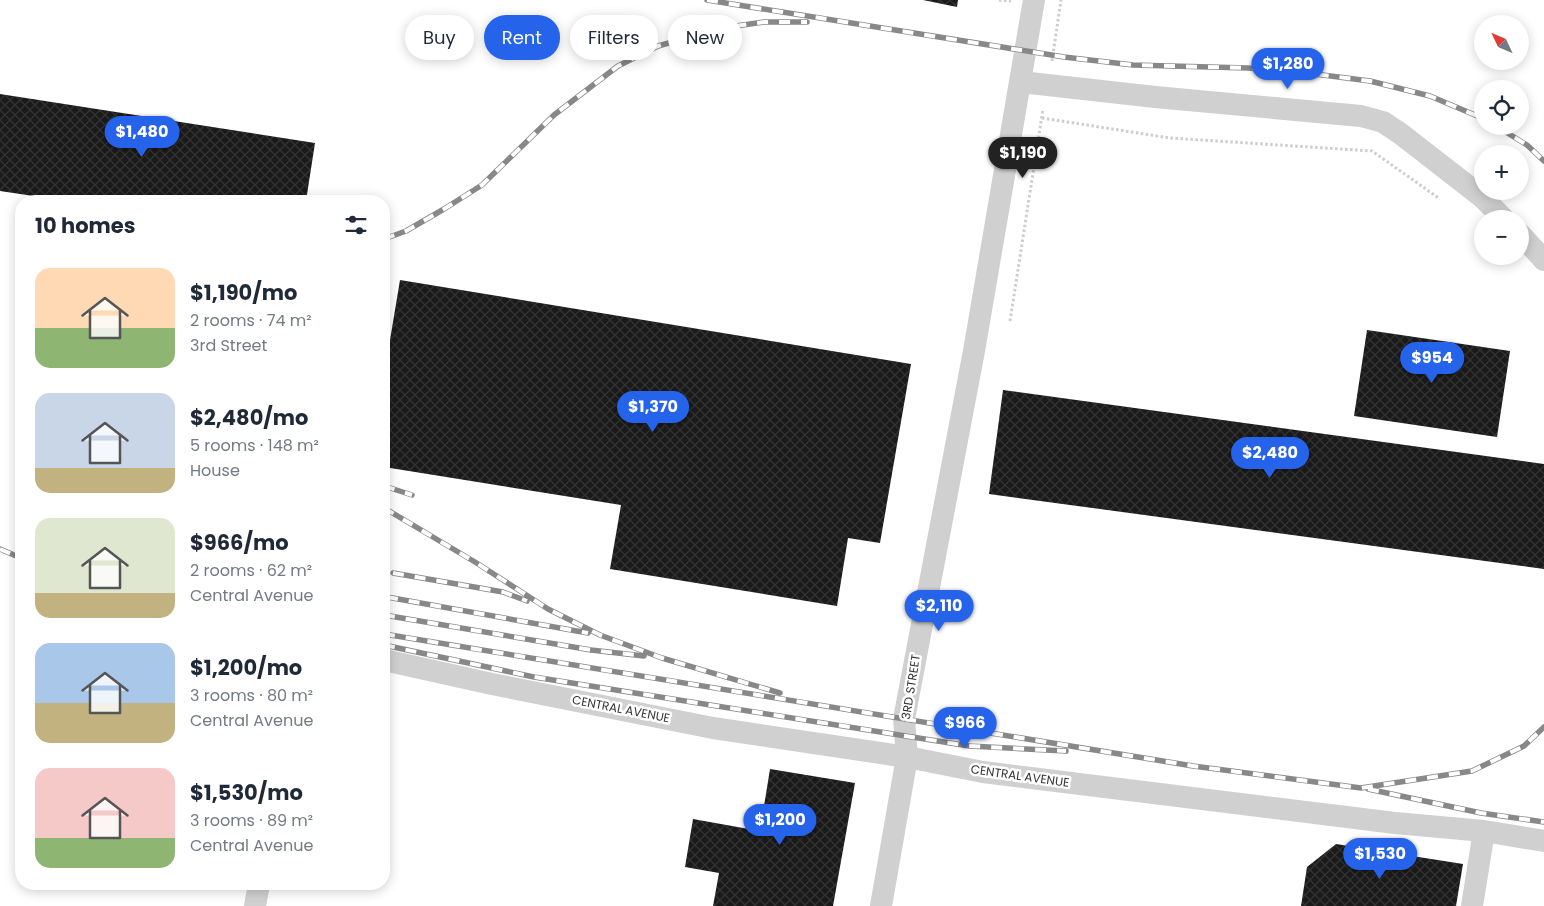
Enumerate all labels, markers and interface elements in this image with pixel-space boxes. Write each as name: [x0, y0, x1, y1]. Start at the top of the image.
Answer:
chip: Buy: [405, 15, 474, 60]
chip: Rent: [484, 15, 560, 60]
chip: Filters: [570, 15, 658, 60]
chip: New: [668, 15, 742, 60]
north arrow: [1474, 15, 1529, 70]
map controls: [1474, 15, 1529, 265]
pin: $1,280: [1247, 48, 1329, 90]
text: $1,280: [1262, 52, 1314, 75]
button: locate: [1474, 80, 1529, 135]
pin: $1,480: [101, 116, 183, 158]
text: $1,480: [116, 120, 168, 143]
pin: $1,190: [982, 136, 1064, 179]
text: $1,190: [999, 141, 1047, 164]
button: +: [1474, 145, 1529, 200]
button: −: [1474, 210, 1529, 265]
text: 10 homes: [35, 211, 135, 240]
icon: filters: [342, 211, 370, 239]
text: $1,190/mo: [190, 278, 297, 307]
icon: home: [75, 288, 135, 348]
text: 2 rooms · 74 m²: [190, 309, 312, 332]
text: 3rd Street: [190, 334, 267, 357]
pin: $954: [1402, 342, 1462, 384]
text: $954: [1411, 346, 1453, 369]
pin: $1,370: [612, 390, 694, 433]
text: $1,370: [628, 395, 678, 418]
text: $2,480/mo: [190, 403, 308, 432]
icon: home: [75, 413, 135, 473]
text: 5 rooms · 148 m²: [190, 434, 319, 457]
pin: $2,480: [1229, 436, 1311, 479]
text: $2,480: [1242, 441, 1298, 464]
text: House: [190, 459, 240, 482]
text: $966/mo: [190, 528, 289, 557]
icon: home: [75, 538, 135, 598]
text: 2 rooms · 62 m²: [190, 559, 312, 582]
text: Central Avenue: [190, 584, 313, 607]
pin: $2,110: [898, 590, 980, 632]
text: $2,110: [916, 594, 962, 617]
text: $1,200/mo: [190, 653, 302, 682]
street label: 3RD STREET: [897, 653, 924, 721]
icon: home: [75, 663, 135, 723]
text: 3 rooms · 80 m²: [190, 684, 313, 707]
street label: CENTRAL AVENUE: [571, 691, 671, 726]
pin: $966: [935, 706, 995, 749]
text: Central Avenue: [190, 709, 313, 732]
text: $966: [945, 711, 985, 734]
street label: CENTRAL AVENUE: [970, 760, 1070, 791]
text: $1,530/mo: [190, 778, 303, 807]
icon: home: [75, 788, 135, 848]
pin: $1,200: [739, 804, 821, 846]
text: $1,200: [754, 808, 806, 831]
text: 3 rooms · 89 m²: [190, 809, 313, 832]
text: Central Avenue: [190, 834, 313, 857]
pin: $1,530: [1339, 838, 1421, 880]
text: $1,530: [1354, 842, 1406, 865]

